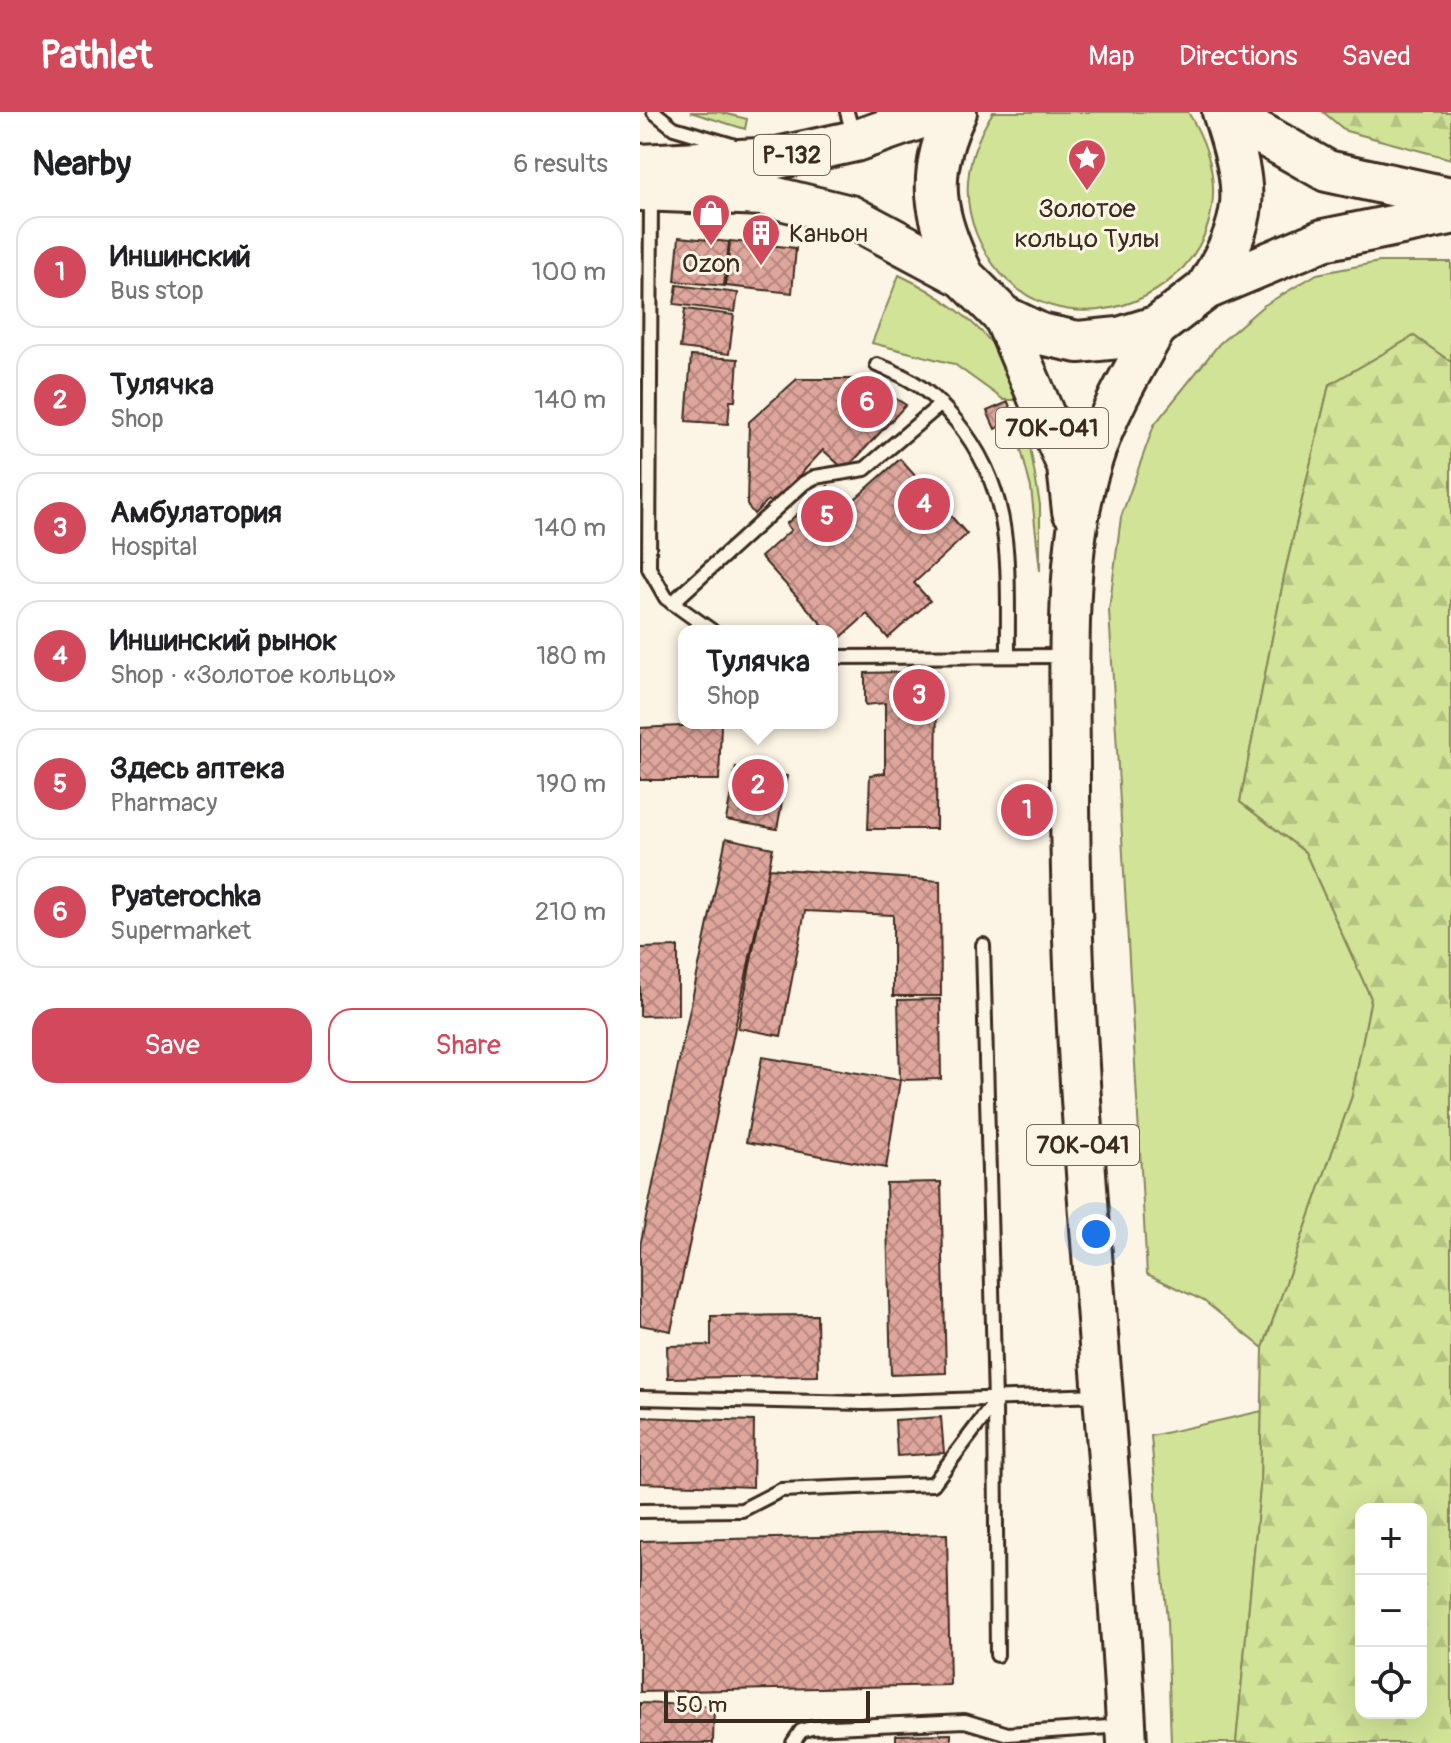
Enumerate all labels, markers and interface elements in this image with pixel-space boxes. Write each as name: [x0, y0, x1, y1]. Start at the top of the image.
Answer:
text: Pathlet: [40, 32, 152, 80]
text: Map: [1088, 39, 1135, 74]
text: Directions: [1179, 39, 1298, 74]
text: Saved: [1342, 39, 1411, 74]
road number: Р-132: [754, 135, 830, 175]
place icon: Золотое кольцо Тулы: [1066, 137, 1108, 192]
text: Nearby: [32, 143, 131, 186]
text: 6 results: [513, 148, 608, 180]
shop icon: Ozon: [690, 192, 732, 247]
place label: Золотое кольцо Тулы: [1015, 193, 1159, 255]
building icon: Каньон: [740, 212, 782, 267]
place label: Каньон: [789, 218, 868, 250]
text: Иншинский: [110, 238, 251, 275]
place label: Ozon: [682, 248, 740, 280]
text: 1: [55, 256, 65, 288]
text: 100 m: [532, 256, 606, 288]
text: Bus stop: [110, 275, 204, 307]
text: Тулячка: [110, 366, 214, 403]
pin: 6: [841, 372, 893, 432]
text: 2: [53, 384, 67, 416]
text: 140 m: [534, 384, 606, 416]
text: Shop: [110, 403, 164, 435]
road number: 70К-041: [996, 408, 1108, 448]
pin: 4: [898, 474, 950, 534]
pin: 5: [801, 486, 853, 546]
text: Амбулатория: [110, 494, 282, 531]
text: 3: [53, 512, 67, 544]
text: 140 m: [534, 512, 606, 544]
text: Hospital: [110, 531, 198, 563]
text: Иншинский рынок: [110, 622, 338, 659]
popup: [678, 625, 838, 729]
text: 4: [52, 640, 68, 672]
text: 180 m: [536, 640, 606, 672]
text: Тулячка: [706, 643, 810, 680]
text: Shop · «Золотое кольцо»: [110, 659, 396, 691]
pin: 3: [893, 665, 945, 725]
text: Shop: [706, 680, 760, 712]
text: Здесь аптека: [110, 750, 285, 787]
pin: 2: [732, 755, 784, 815]
text: 5: [53, 768, 67, 800]
text: 190 m: [536, 768, 606, 800]
pin: 1: [1001, 780, 1053, 840]
text: Pharmacy: [110, 787, 217, 819]
text: Pyaterochka: [110, 878, 261, 915]
text: 6: [52, 896, 68, 928]
text: 210 m: [535, 896, 606, 928]
text: Supermarket: [110, 915, 251, 947]
button: Save: [32, 1008, 312, 1083]
button: Share: [328, 1008, 608, 1083]
road number: 70К-041: [1027, 1125, 1139, 1165]
your location: [1076, 1214, 1116, 1254]
map controls: [1355, 1503, 1427, 1719]
button: +: [1355, 1503, 1427, 1575]
button: −: [1355, 1575, 1427, 1647]
button: locate: [1355, 1647, 1427, 1719]
scale bar: [664, 1687, 870, 1723]
text: 50 m: [676, 1691, 727, 1719]

